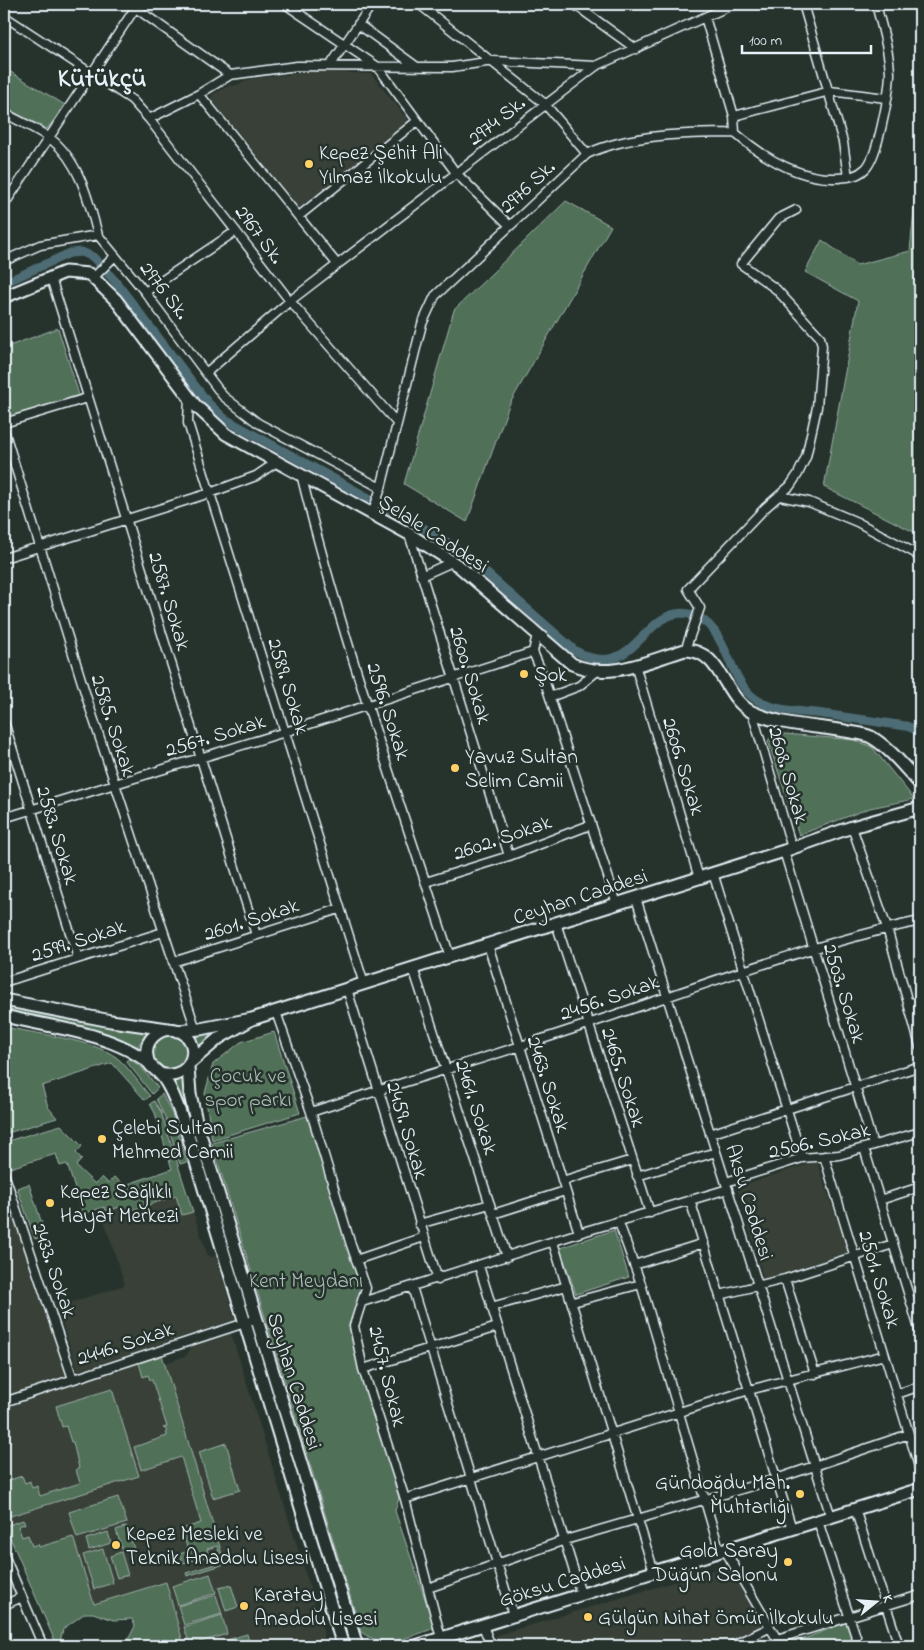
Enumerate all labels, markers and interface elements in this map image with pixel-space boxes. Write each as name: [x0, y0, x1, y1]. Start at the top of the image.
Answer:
scale bar: [742, 22, 870, 54]
text: 100 m: [749, 30, 782, 52]
district label: Kütükçü: [58, 61, 147, 99]
street label: 2974 Sk.: [462, 89, 533, 154]
place label: Kepez Şehit Ali Yılmaz İlkokulu: [319, 139, 443, 193]
street label: 2976 Sk.: [494, 154, 563, 221]
marker: Kepez Şehit Ali Yılmaz İlkokulu: [303, 158, 315, 170]
street label: 2967 Sk.: [226, 199, 291, 271]
street label: 2976 Sk.: [131, 256, 196, 327]
street label: Şelale Caddesi: [372, 488, 494, 582]
street label: 2587. Sokak: [139, 548, 198, 656]
street label: 2600. Sokak: [440, 623, 498, 729]
street label: 2589. Sokak: [258, 635, 316, 739]
street label: 2596. Sokak: [357, 659, 417, 765]
place label: Şok: [534, 661, 568, 691]
marker: Şok: [518, 668, 530, 680]
street label: 2585. Sokak: [82, 671, 143, 781]
street label: 2567. Sokak: [162, 707, 270, 766]
street label: 2606. Sokak: [653, 714, 711, 820]
street label: 2608. Sokak: [759, 724, 815, 828]
place label: Yavuz Sultan Selim Camii: [465, 743, 578, 797]
marker: Yavuz Sultan Selim Camii: [449, 762, 461, 774]
street label: 2583. Sokak: [27, 782, 86, 890]
street label: 2602. Sokak: [449, 808, 557, 870]
street label: Ceyhan Caddesi: [509, 862, 652, 936]
street label: 2601. Sokak: [200, 891, 304, 950]
street label: 2599. Sokak: [27, 912, 131, 971]
street label: 2503. Sokak: [814, 940, 873, 1048]
street label: 2456. Sokak: [556, 968, 664, 1030]
street label: 2465. Sokak: [592, 1024, 653, 1132]
street label: 2463. Sokak: [517, 1032, 577, 1138]
street label: 2461. Sokak: [446, 1056, 505, 1160]
park label: Çocuk ve spor parkı: [204, 1062, 292, 1116]
street label: 2459. Sokak: [377, 1078, 435, 1184]
place label: Çelebi Sultan Mehmed Camii: [112, 1114, 234, 1168]
street label: 2506. Sokak: [765, 1115, 874, 1168]
marker: Çelebi Sultan Mehmed Camii: [96, 1133, 108, 1145]
street label: Aksu Caddesi: [716, 1141, 780, 1265]
place label: Kepez Sağlıklı Hayat Merkezi: [60, 1178, 179, 1234]
marker: Kepez Sağlıklı Hayat Merkezi: [44, 1197, 56, 1209]
street label: 2433. Sokak: [23, 1219, 84, 1323]
street label: 2501. Sokak: [849, 1227, 907, 1333]
park label: Kent Meydanı: [249, 1267, 363, 1299]
street label: Seyhan Caddesi: [256, 1309, 328, 1454]
street label: 2446. Sokak: [73, 1315, 179, 1375]
street label: 2457. Sokak: [359, 1323, 413, 1431]
place label: Gündoğdu Mah. Muhtarlığı: [655, 1469, 790, 1525]
marker: Gündoğdu Mah. Muhtarlığı: [794, 1488, 806, 1500]
place label: Kepez Mesleki ve Teknik Anadolu Lisesi: [126, 1520, 309, 1574]
place label: Gold Saray Düğün Salonu: [651, 1537, 778, 1593]
marker: Kepez Mesleki ve Teknik Anadolu Lisesi: [110, 1539, 122, 1551]
street label: Göksu Caddesi: [496, 1549, 630, 1616]
marker: Gold Saray Düğün Salonu: [782, 1556, 794, 1568]
north arrow: [852, 1578, 902, 1628]
place label: Karatay Anadolu Lisesi: [254, 1581, 378, 1635]
text: K: [876, 1592, 898, 1606]
marker: Karatay Anadolu Lisesi: [238, 1600, 250, 1612]
place label: Gülgün Nihat Ömür İlkokulu: [598, 1604, 834, 1636]
marker: Gülgün Nihat Ömür İlkokulu: [582, 1611, 594, 1623]

